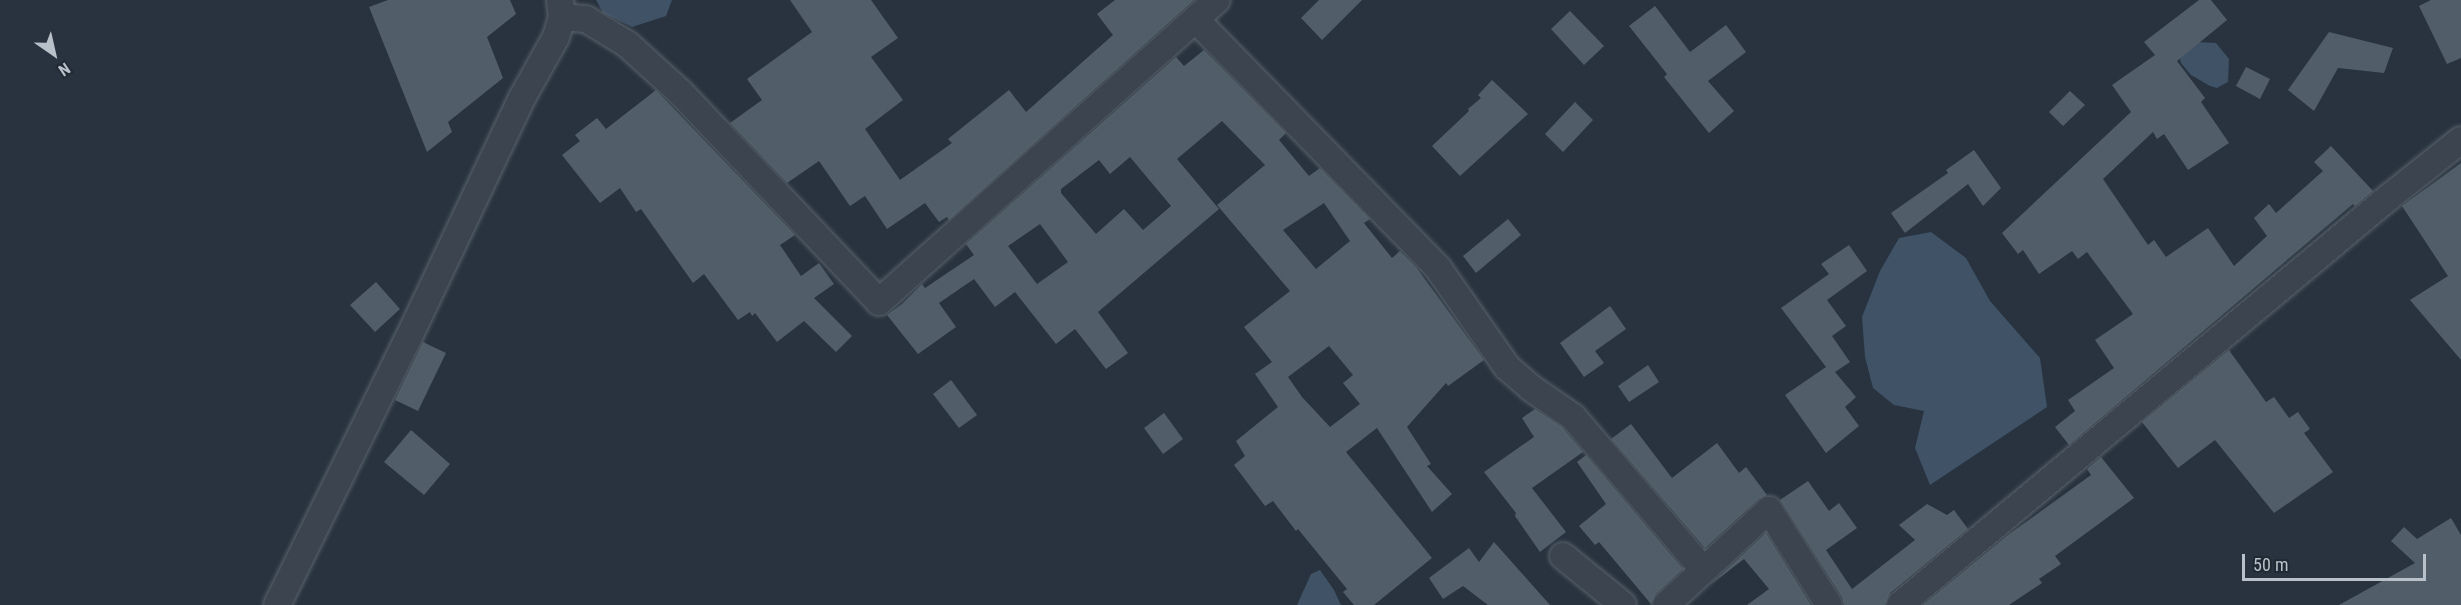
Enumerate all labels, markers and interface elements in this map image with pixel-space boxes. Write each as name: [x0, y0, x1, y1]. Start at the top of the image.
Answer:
north arrow: [24, 24, 84, 84]
text: N: [55, 59, 74, 80]
scale bar: [2245, 542, 2430, 580]
text: 50 m: [2253, 554, 2288, 575]

